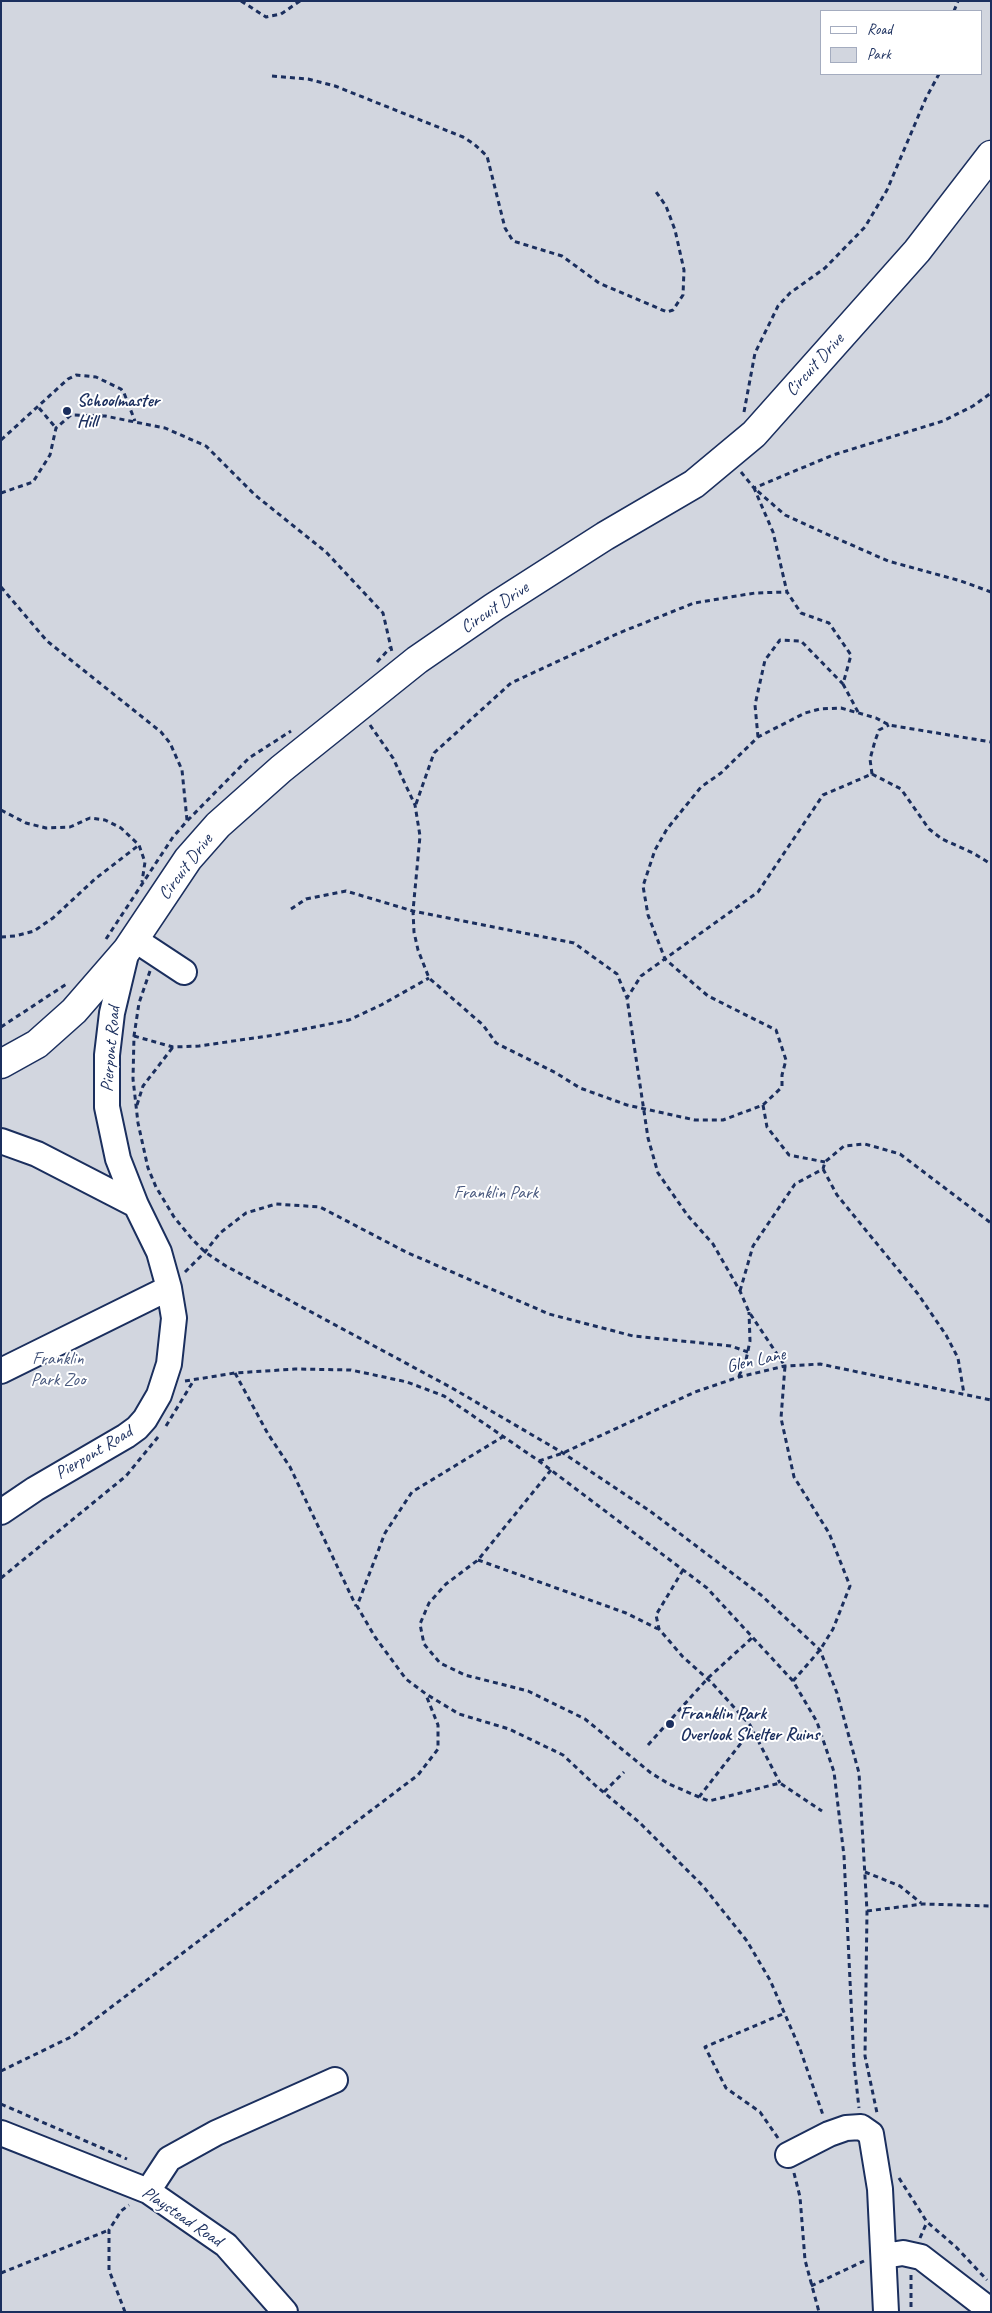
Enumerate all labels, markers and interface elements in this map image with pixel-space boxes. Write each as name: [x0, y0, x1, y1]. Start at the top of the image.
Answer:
legend: [820, 10, 982, 75]
text: Road: [867, 20, 892, 39]
text: Park: [867, 45, 891, 64]
street label: Circuit Drive: [781, 329, 849, 401]
place label: Schoolmaster Hill: [77, 390, 159, 432]
marker: Schoolmaster Hill: [61, 405, 73, 417]
street label: Circuit Drive: [457, 577, 533, 639]
street label: Circuit Drive: [154, 830, 218, 904]
street label: Pierpont Road: [96, 1005, 126, 1093]
park label: Franklin Park: [454, 1182, 538, 1204]
street label: Glen Lane: [724, 1344, 788, 1378]
park label: Franklin Park Zoo: [31, 1348, 85, 1390]
street label: Pierpont Road: [52, 1422, 136, 1484]
place label: Franklin Park Overlook Shelter Ruins: [680, 1703, 819, 1746]
marker: Franklin Park Overlook Shelter Ruins: [664, 1718, 676, 1730]
street label: Playstead Road: [138, 2182, 226, 2252]

